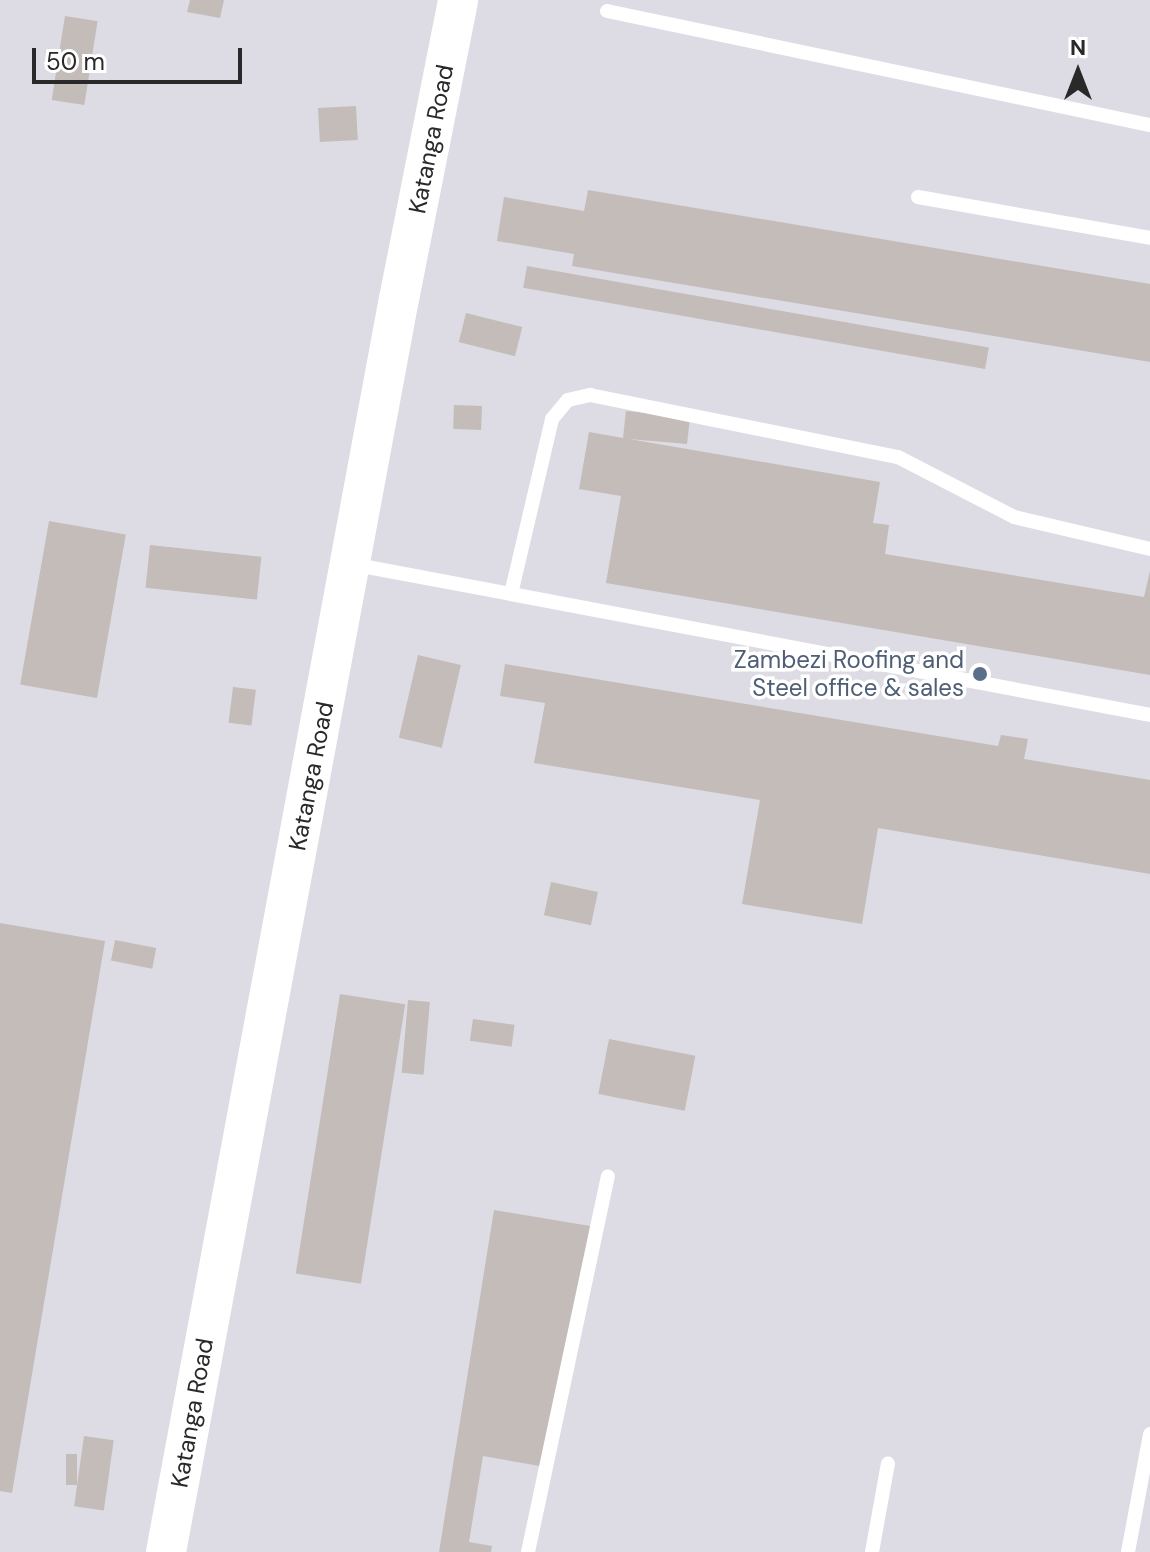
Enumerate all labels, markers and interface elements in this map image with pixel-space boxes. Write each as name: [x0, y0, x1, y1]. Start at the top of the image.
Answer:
scale bar: [36, 32, 246, 82]
north arrow: [1038, 32, 1118, 112]
text: N: [1070, 33, 1086, 62]
text: 50 m: [46, 46, 105, 77]
street label: Katanga Road: [402, 62, 460, 216]
place label: Zambezi Roofing and Steel office & sales: [734, 646, 964, 702]
marker: Zambezi Roofing and Steel office & sales: [971, 665, 989, 683]
street label: Katanga Road: [282, 699, 340, 853]
street label: Katanga Road: [165, 1336, 219, 1490]

